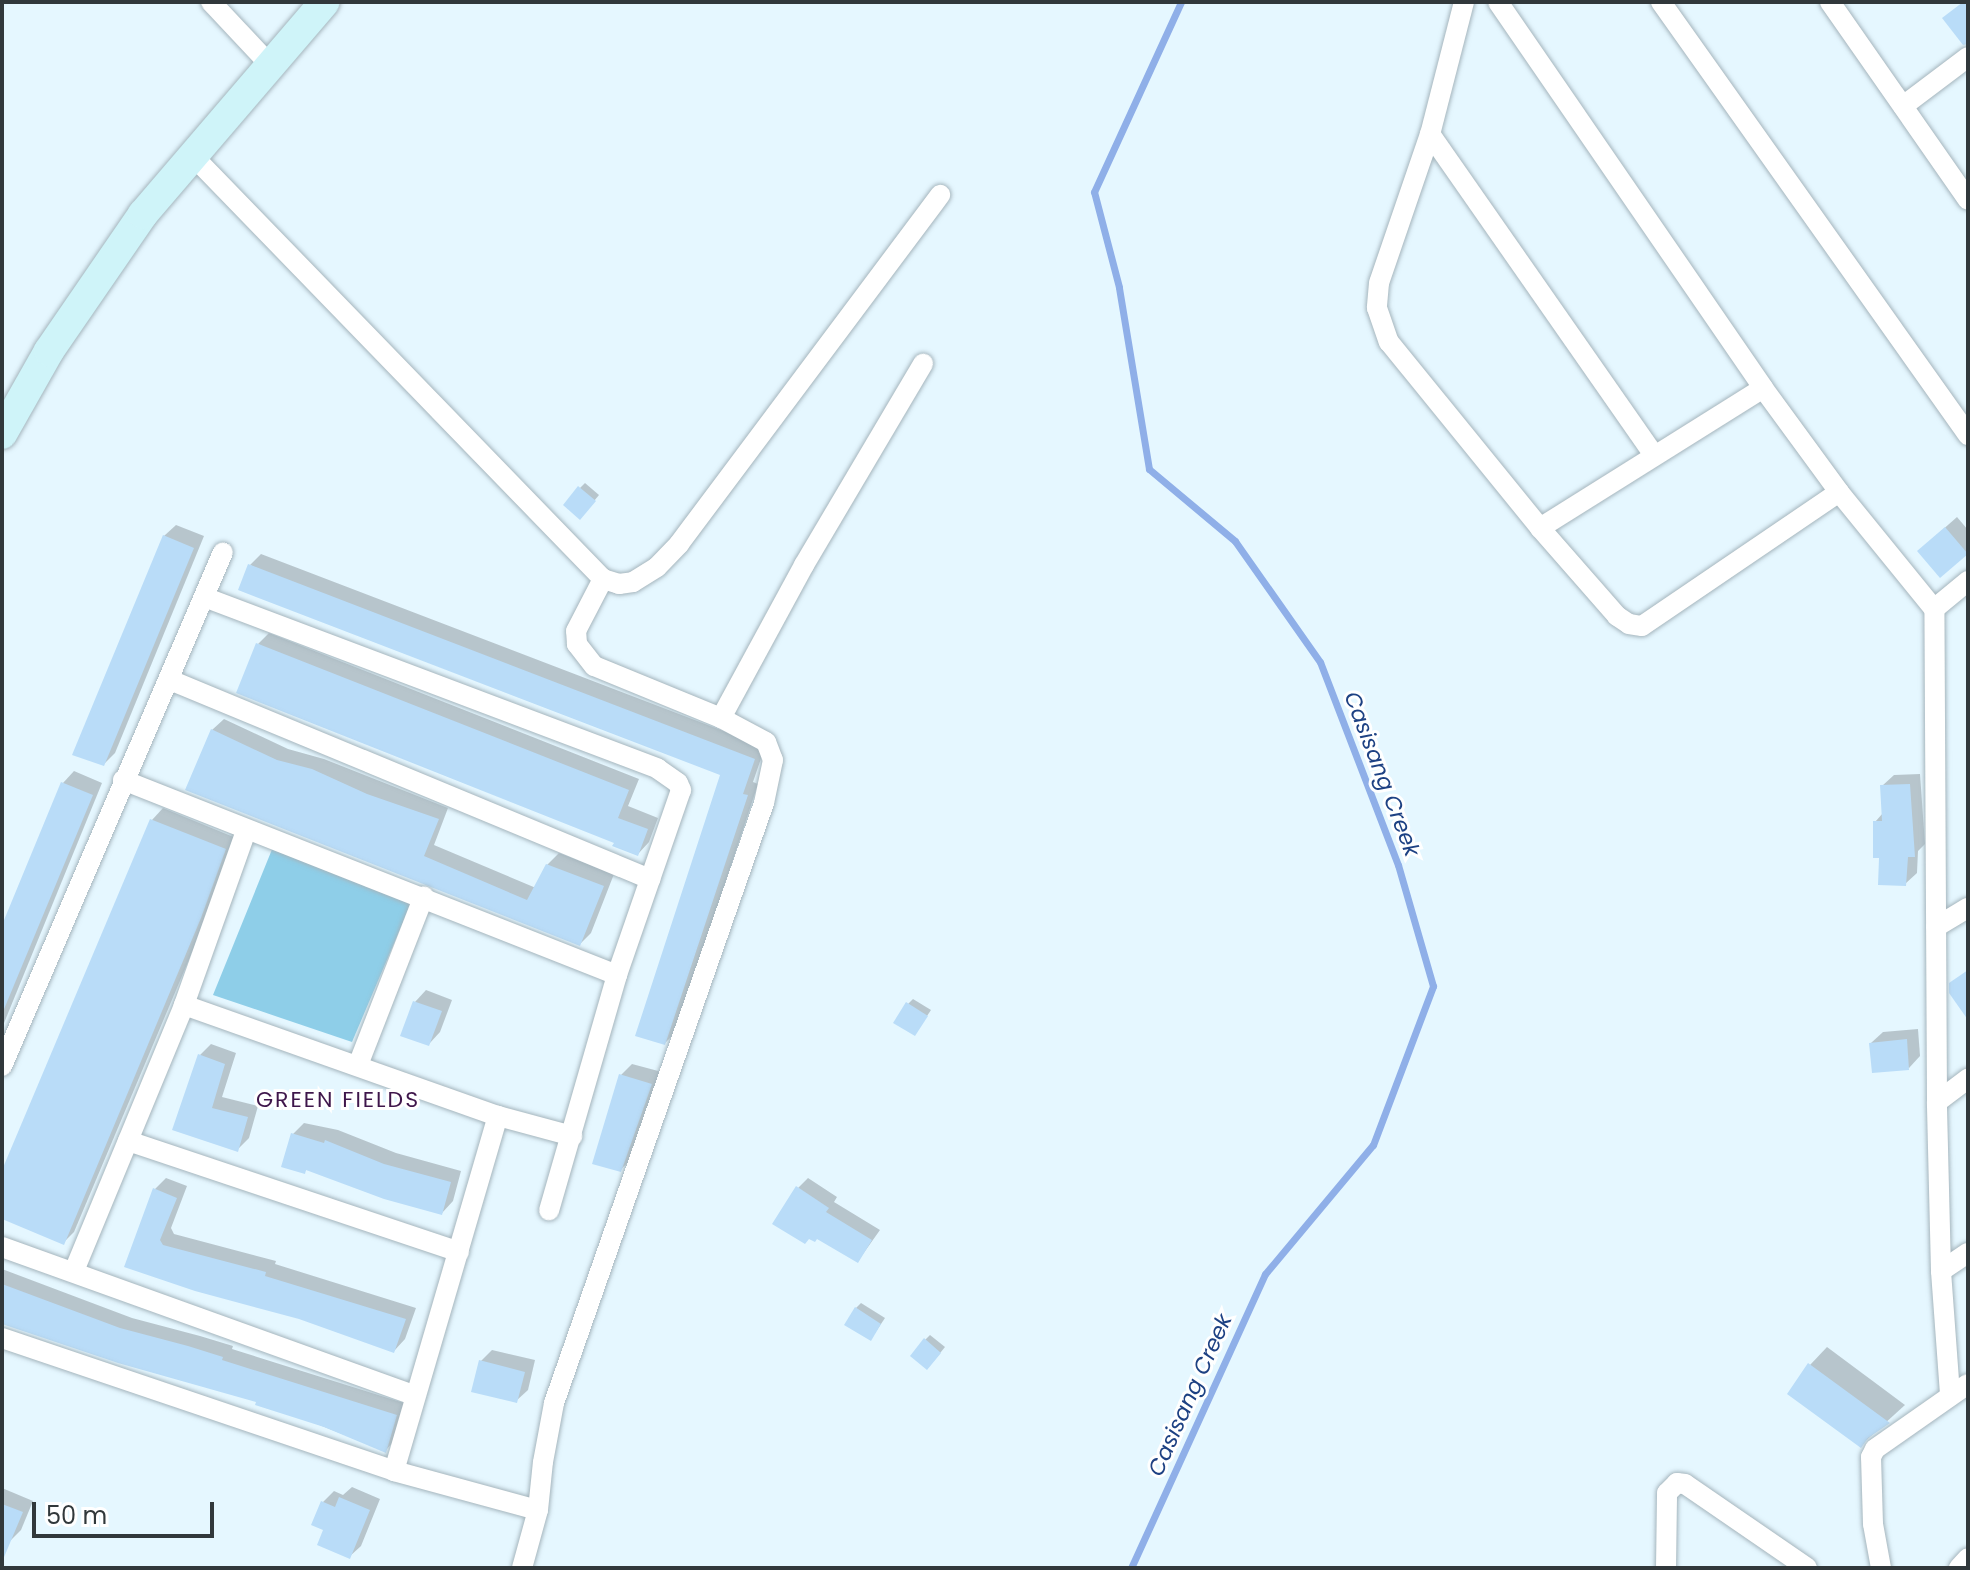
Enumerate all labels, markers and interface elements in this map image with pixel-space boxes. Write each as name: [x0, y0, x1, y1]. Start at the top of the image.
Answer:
water label: Casisang Creek: [1338, 688, 1426, 860]
district label: GREEN FIELDS: [256, 1087, 420, 1113]
water label: Casisang Creek: [1142, 1310, 1238, 1480]
scale bar: [36, 1486, 218, 1536]
text: 50 m: [46, 1499, 107, 1532]

